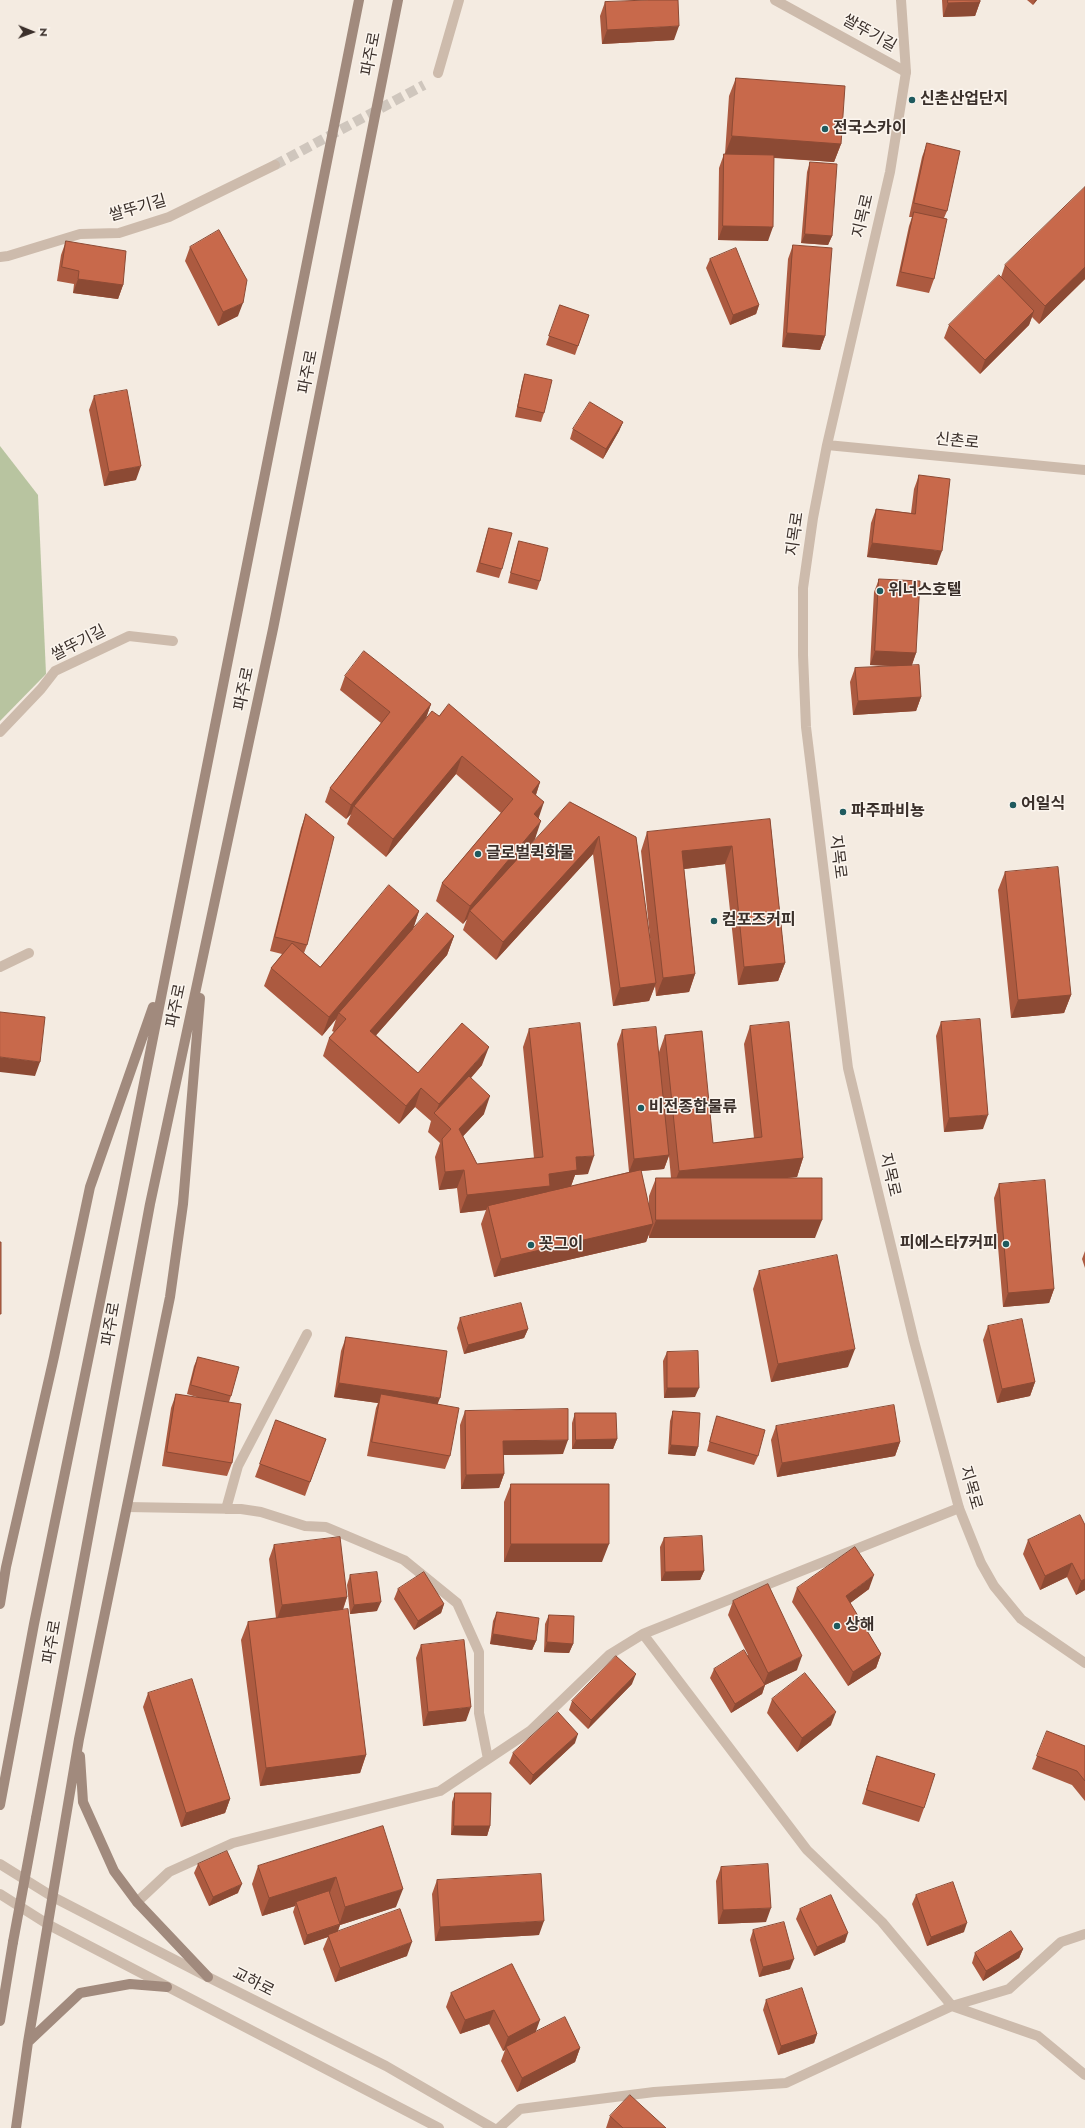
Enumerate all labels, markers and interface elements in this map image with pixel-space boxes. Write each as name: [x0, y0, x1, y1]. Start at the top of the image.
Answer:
street label: 쌀뚜기길: [839, 11, 899, 57]
north arrow: [12, 12, 52, 52]
text: N: [36, 28, 52, 37]
street label: 파주로: [358, 30, 386, 78]
place label: 신촌산업단지: [920, 90, 1008, 110]
marker: 신촌산업단지: [907, 95, 917, 105]
place label: 전국스카이: [833, 119, 907, 139]
marker: 전국스카이: [820, 124, 830, 134]
street label: 쌀뚜기길: [107, 192, 169, 226]
street label: 지목로: [850, 192, 878, 240]
street label: 파주로: [295, 348, 323, 396]
street label: 신촌로: [934, 430, 980, 454]
street label: 지목로: [783, 511, 809, 557]
place label: 위너스호텔: [888, 581, 962, 601]
marker: 위너스호텔: [875, 586, 885, 596]
street label: 쌀뚜기길: [48, 622, 110, 666]
street label: 파주로: [231, 665, 259, 713]
place label: 어일식: [1021, 795, 1065, 815]
marker: 어일식: [1008, 800, 1018, 810]
place label: 파주파비뇽: [851, 802, 925, 822]
marker: 파주파비뇽: [838, 807, 848, 817]
street label: 지목로: [825, 834, 849, 880]
place label: 글로벌퀵화물: [486, 844, 574, 864]
marker: 글로벌퀵화물: [473, 849, 483, 859]
place label: 컴포즈커피: [722, 911, 796, 931]
marker: 컴포즈커피: [709, 916, 719, 926]
street label: 파주로: [163, 982, 191, 1030]
place label: 비전종합물류: [649, 1098, 737, 1118]
marker: 비전종합물류: [636, 1103, 646, 1113]
street label: 지목로: [875, 1151, 903, 1199]
place label: 피에스타7커피: [900, 1234, 998, 1254]
place label: 꼿그이: [539, 1235, 583, 1255]
marker: 피에스타7커피: [1001, 1239, 1011, 1249]
marker: 꼿그이: [526, 1240, 536, 1250]
street label: 파주로: [99, 1301, 125, 1347]
street label: 지목로: [955, 1464, 985, 1512]
place label: 상해: [845, 1616, 874, 1636]
street label: 파주로: [40, 1619, 66, 1665]
marker: 상해: [832, 1621, 842, 1631]
street label: 교하로: [229, 1964, 277, 2002]

